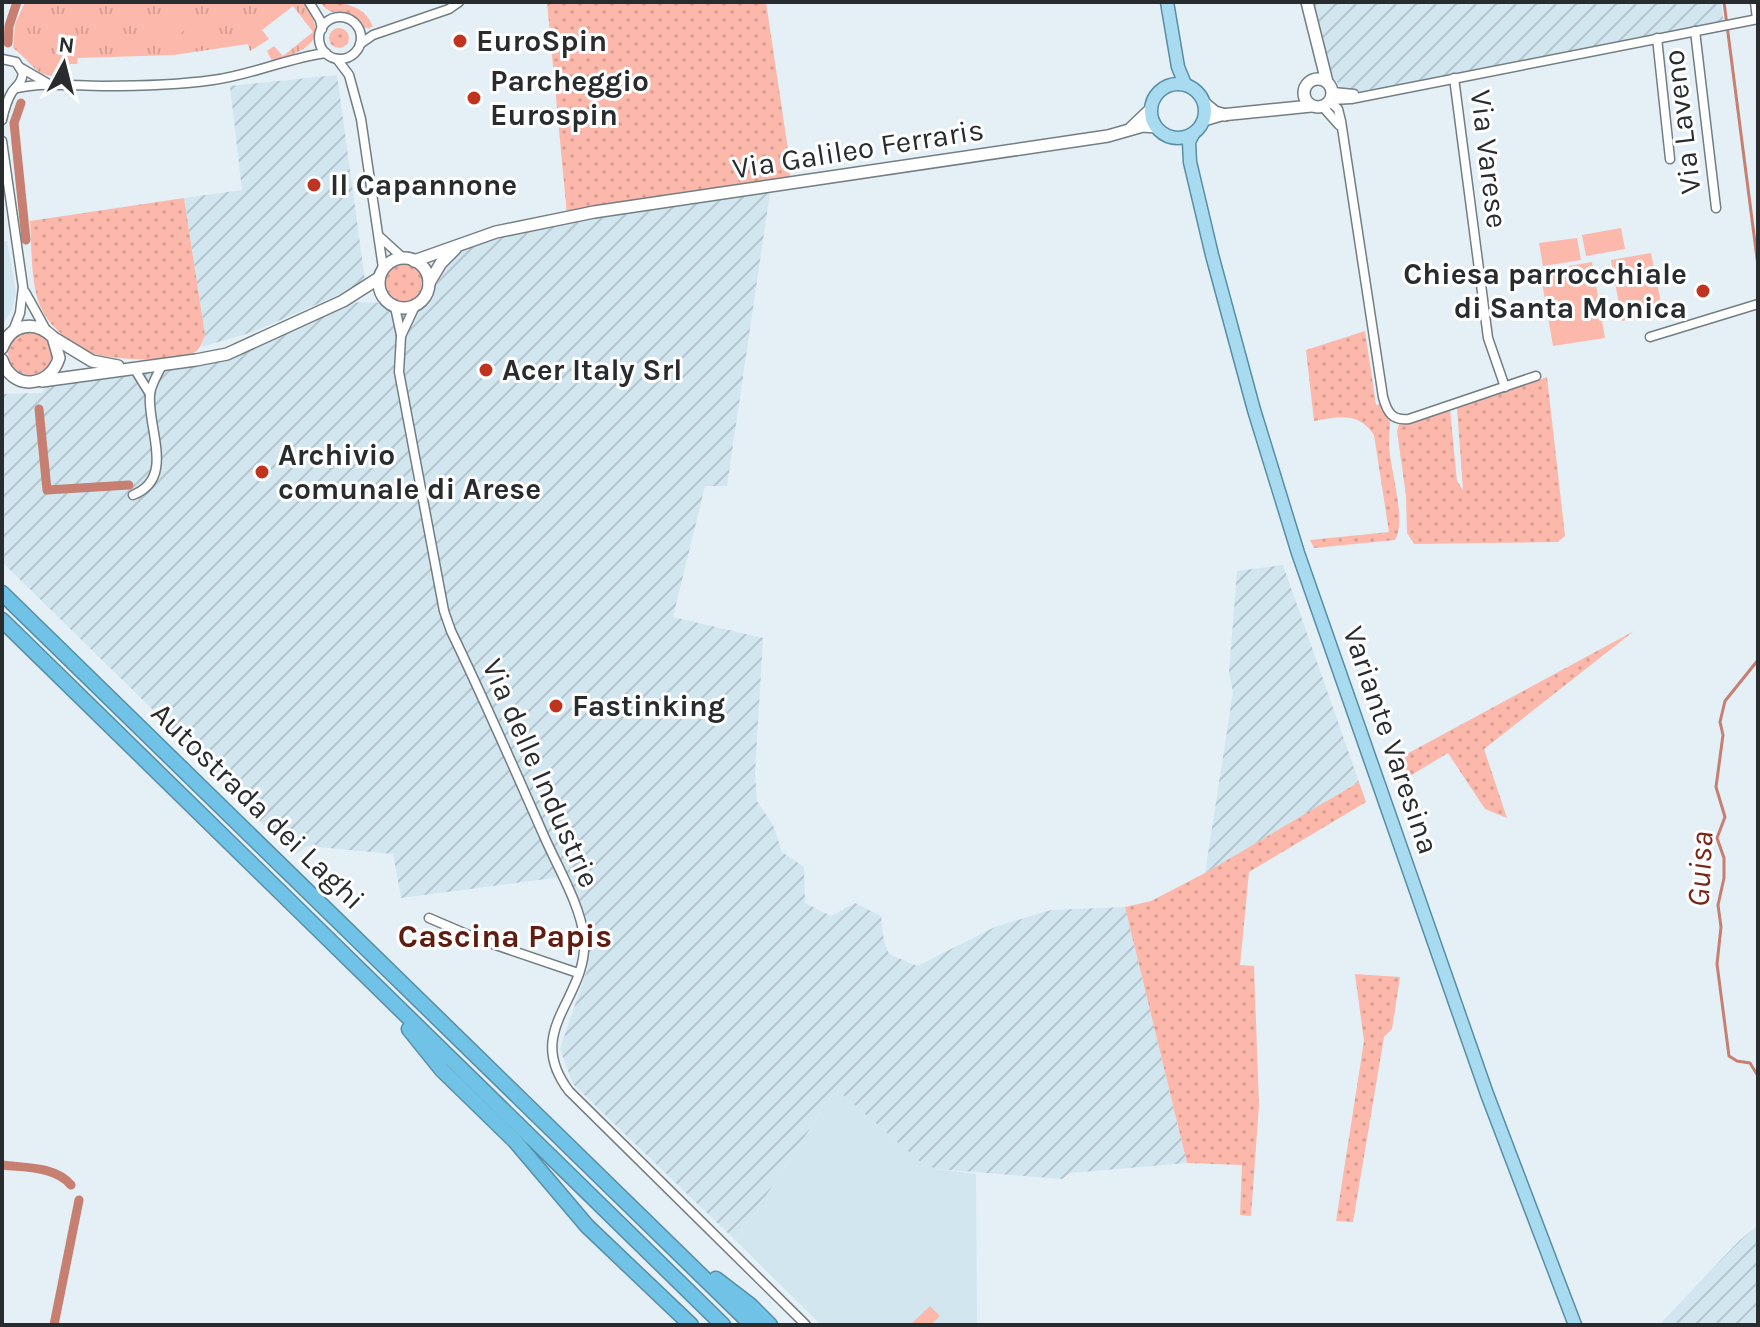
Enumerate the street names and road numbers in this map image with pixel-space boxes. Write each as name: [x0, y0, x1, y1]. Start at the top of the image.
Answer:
street label: Via Laveno: [1655, 48, 1709, 196]
street label: Via Varese: [1463, 88, 1515, 230]
street label: Via Galileo Ferraris: [730, 111, 986, 187]
street label: Variante Varesina: [1335, 621, 1447, 859]
street label: Via delle Industrie: [474, 653, 608, 893]
street label: Autostrada dei Laghi: [144, 695, 372, 917]

